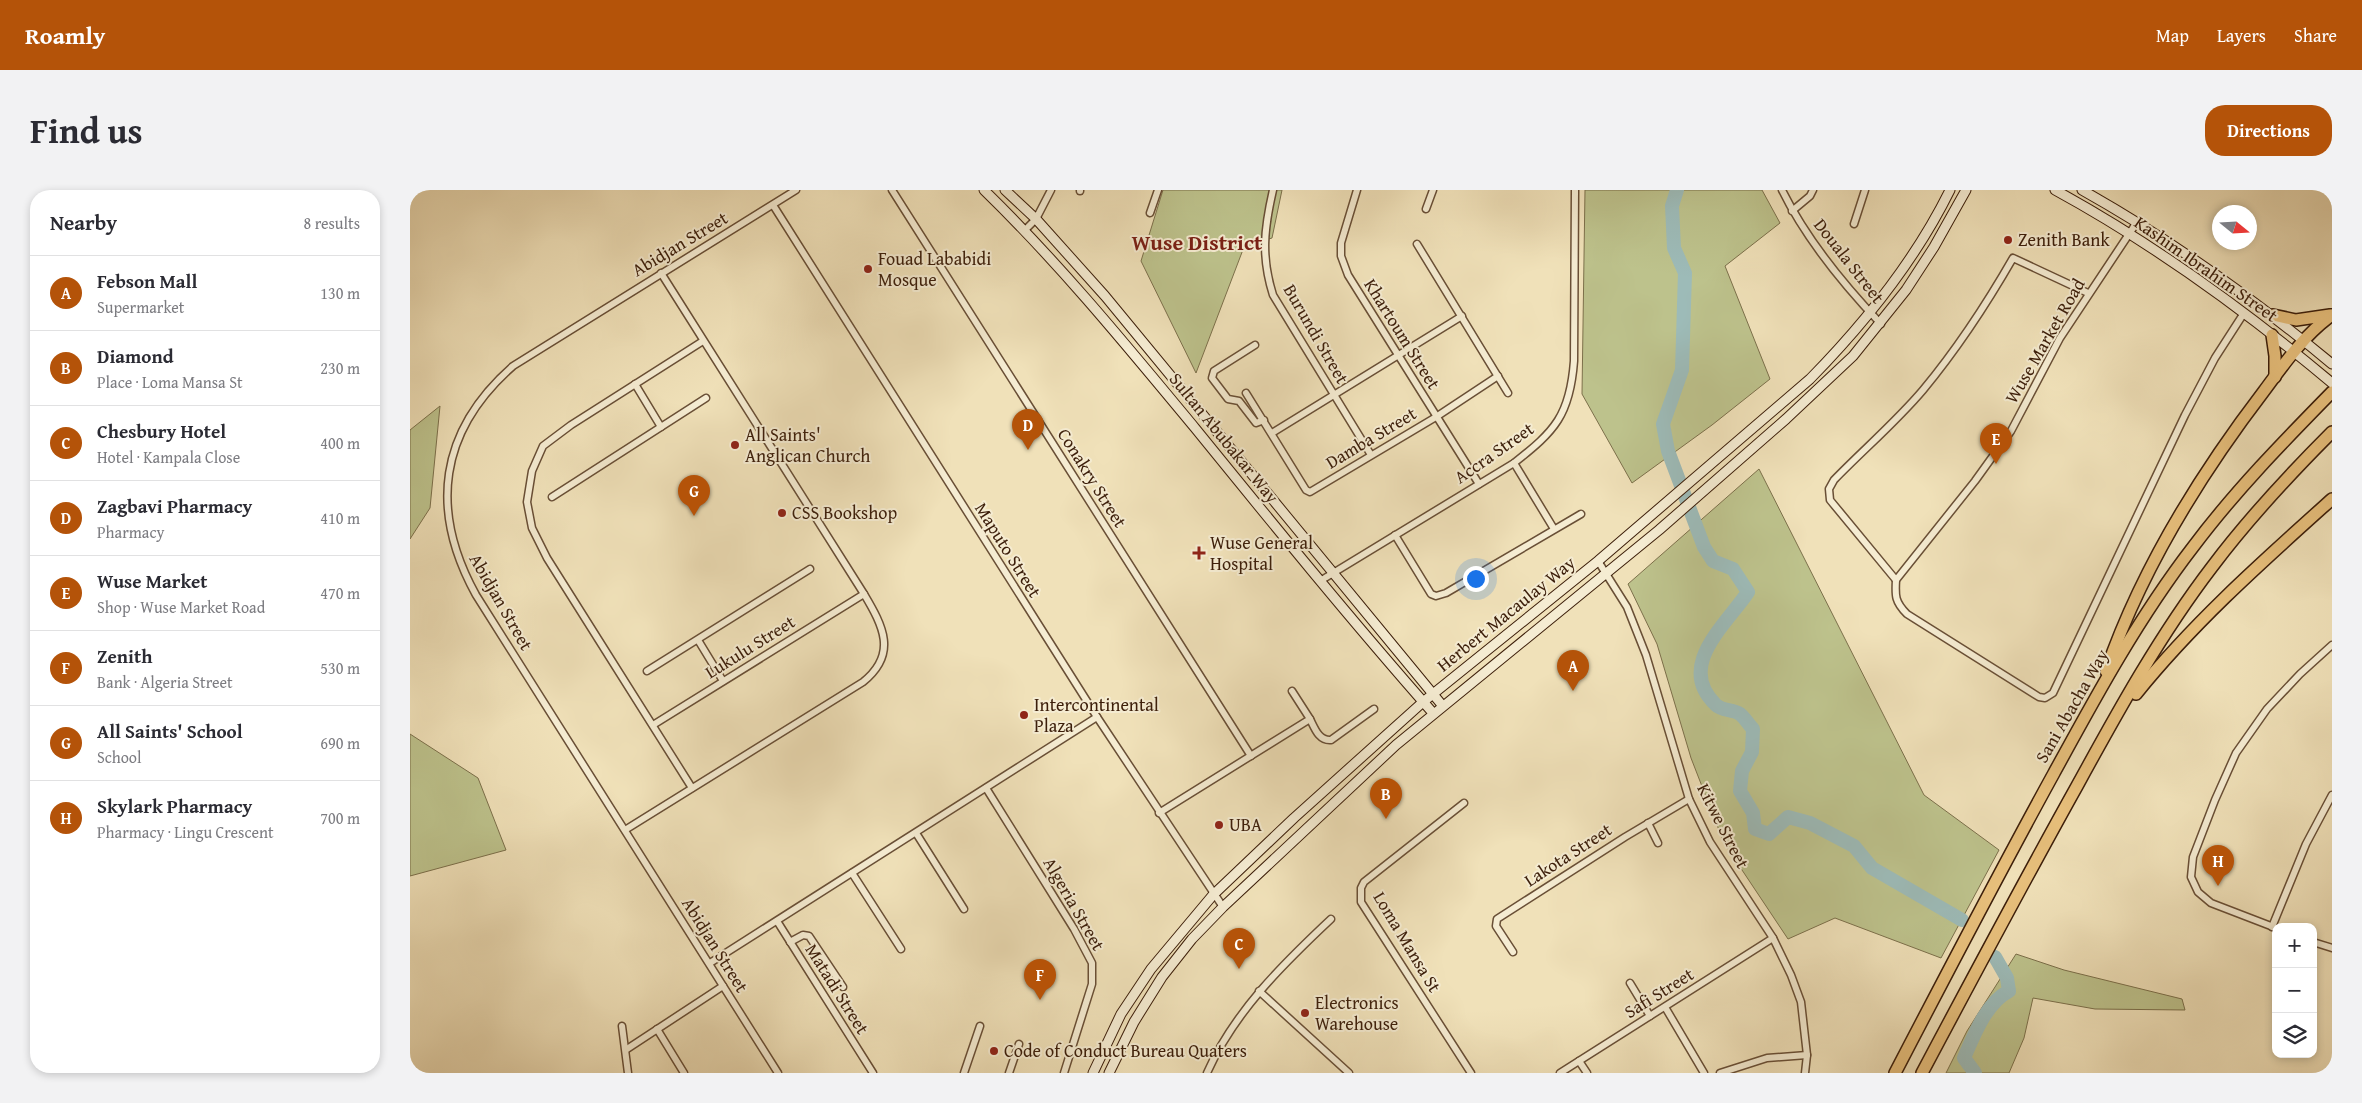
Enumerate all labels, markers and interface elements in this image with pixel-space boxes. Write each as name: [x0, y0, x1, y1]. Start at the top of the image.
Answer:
text: Roamly: [25, 18, 105, 53]
text: Map: [2156, 22, 2189, 49]
text: Layers: [2217, 22, 2266, 49]
text: Share: [2294, 22, 2337, 49]
text: Find us: [30, 105, 143, 156]
button: Directions: [2205, 105, 2332, 156]
street label: Abidjan Street: [627, 204, 733, 283]
north arrow: [2212, 205, 2257, 250]
text: Nearby: [50, 207, 117, 238]
street label: Kashim Ibrahim Street: [2129, 209, 2284, 329]
text: 8 results: [303, 211, 360, 235]
street label: Douala Street: [1808, 212, 1892, 309]
district label: Wuse District: [1132, 226, 1263, 258]
place label: Zenith Bank: [2018, 226, 2110, 253]
marker: Zenith Bank: [2002, 234, 2014, 246]
place label: Fouad Lababidi Mosque: [878, 245, 991, 293]
marker: Fouad Lababidi Mosque: [862, 263, 874, 275]
text: Febson Mall: [97, 267, 197, 295]
street label: Khartoum Street: [1358, 273, 1448, 395]
street label: Wuse Market Road: [1998, 273, 2092, 408]
street label: Burundi Street: [1277, 279, 1356, 389]
text: A: [61, 281, 71, 305]
text: 130 m: [320, 281, 360, 305]
text: Supermarket: [97, 295, 184, 319]
text: Diamond: [97, 342, 174, 370]
text: B: [61, 356, 71, 380]
text: 230 m: [320, 356, 360, 380]
street label: Sultan Abubakar Way: [1163, 366, 1286, 509]
text: Place · Loma Mansa St: [97, 370, 243, 394]
street label: Damba Street: [1320, 400, 1422, 475]
pin: D: [1012, 409, 1044, 450]
street label: Accra Street: [1448, 415, 1540, 490]
text: Chesbury Hotel: [97, 417, 226, 445]
place label: All Saints' Anglican Church: [745, 421, 870, 469]
street label: Conakry Street: [1051, 423, 1134, 533]
pin: E: [1980, 423, 2012, 464]
text: C: [61, 431, 71, 455]
text: 400 m: [320, 431, 360, 455]
marker: All Saints' Anglican Church: [729, 439, 741, 451]
text: Hotel · Kampala Close: [97, 445, 240, 469]
pin: G: [678, 475, 710, 516]
text: Zagbavi Pharmacy: [97, 492, 252, 520]
street label: Maputo Street: [968, 497, 1049, 603]
place label: CSS Bookshop: [792, 499, 897, 526]
text: D: [61, 506, 71, 530]
text: 410 m: [320, 506, 360, 530]
marker: CSS Bookshop: [776, 507, 788, 519]
text: Pharmacy: [97, 520, 164, 544]
place label: Wuse General Hospital: [1210, 529, 1313, 577]
marker: Wuse General Hospital: [1192, 546, 1206, 560]
street label: Abidjan Street: [463, 548, 540, 656]
street label: Herbert Macaulay Way: [1431, 549, 1581, 678]
your location: [1463, 566, 1489, 592]
text: Wuse Market: [97, 567, 207, 595]
text: E: [62, 581, 70, 605]
text: 470 m: [320, 581, 360, 605]
text: Shop · Wuse Market Road: [97, 595, 265, 619]
street label: Lukulu Street: [699, 608, 801, 685]
text: Zenith: [97, 642, 152, 670]
street label: Sani Abacha Way: [2028, 644, 2115, 768]
pin: A: [1557, 650, 1589, 691]
text: F: [62, 656, 70, 680]
text: 530 m: [320, 656, 360, 680]
text: Bank · Algeria Street: [97, 670, 233, 694]
place label: Intercontinental Plaza: [1034, 691, 1159, 739]
marker: Intercontinental Plaza: [1018, 709, 1030, 721]
text: All Saints' School: [97, 717, 243, 745]
text: G: [61, 731, 71, 755]
text: 690 m: [320, 731, 360, 755]
text: School: [97, 745, 141, 769]
pin: B: [1370, 778, 1402, 819]
street label: Kitwe Street: [1690, 778, 1757, 874]
text: Skylark Pharmacy: [97, 792, 252, 820]
text: H: [60, 806, 72, 830]
text: 700 m: [320, 806, 360, 830]
place label: UBA: [1229, 811, 1262, 838]
street label: Lakota Street: [1519, 816, 1617, 893]
marker: UBA: [1213, 819, 1225, 831]
text: Pharmacy · Lingu Crescent: [97, 820, 274, 844]
pin: H: [2202, 845, 2234, 886]
street label: Algeria Street: [1037, 852, 1112, 956]
street label: Loma Mansa St: [1367, 886, 1449, 998]
street label: Abidjan Street: [675, 892, 756, 998]
map controls: [2272, 923, 2317, 1058]
button: +: [2272, 923, 2317, 968]
pin: C: [1223, 928, 1255, 969]
street label: Matadi Street: [799, 938, 876, 1040]
pin: F: [1024, 959, 1056, 1000]
street label: Safi Street: [1619, 960, 1699, 1025]
button: −: [2272, 968, 2317, 1013]
place label: Electronics Warehouse: [1315, 989, 1399, 1037]
marker: Electronics Warehouse: [1299, 1007, 1311, 1019]
button: layers: [2272, 1013, 2317, 1058]
place label: Code of Conduct Bureau Quaters: [1004, 1037, 1247, 1064]
marker: Code of Conduct Bureau Quaters: [988, 1045, 1000, 1057]

